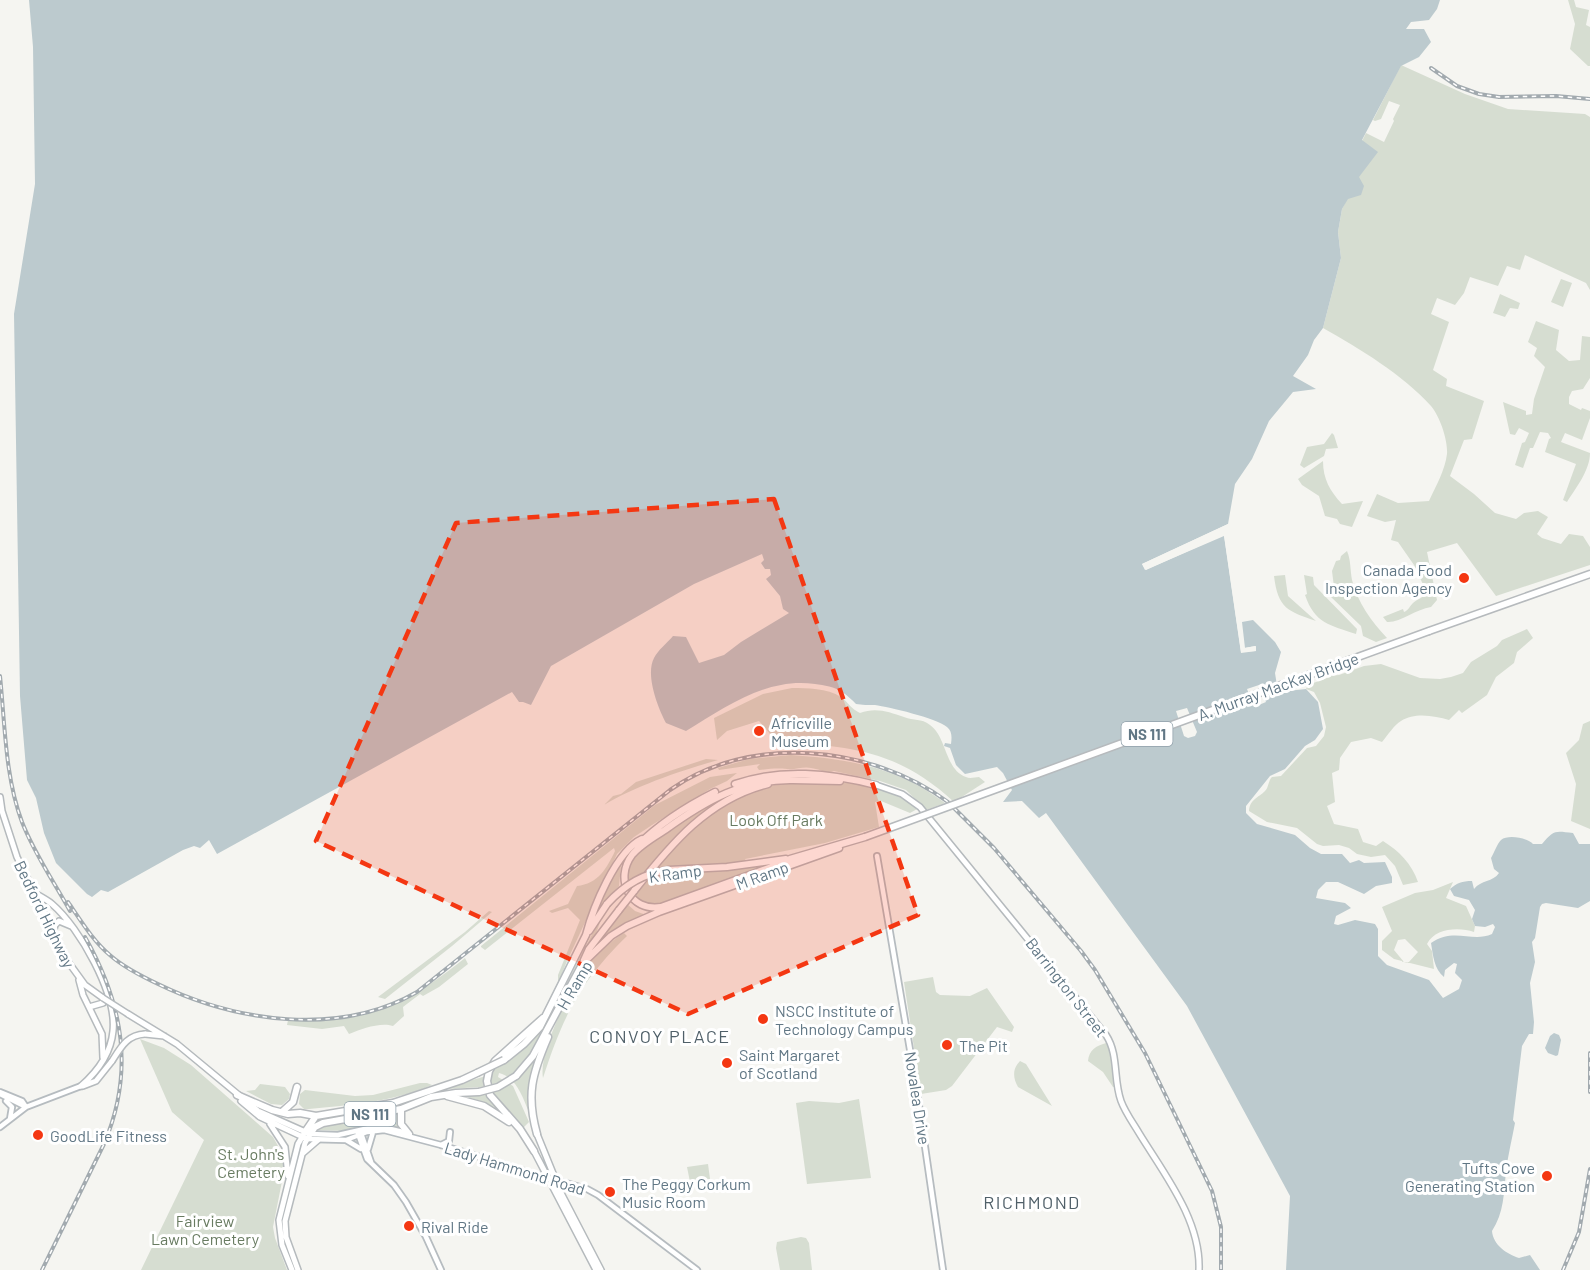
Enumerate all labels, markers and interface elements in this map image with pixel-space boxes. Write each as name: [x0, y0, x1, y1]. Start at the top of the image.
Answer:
place label: Canada Food Inspection Agency: [1325, 560, 1453, 597]
marker: Canada Food Inspection Agency: [1457, 571, 1471, 585]
street label: A. Murray MacKay Bridge: [1195, 648, 1361, 724]
place label: Africville Museum: [771, 713, 832, 750]
road number: NS 111: [1122, 722, 1172, 746]
marker: Africville Museum: [752, 724, 766, 738]
park label: Look Off Park: [729, 810, 823, 829]
street label: Bedford Highway: [11, 857, 79, 971]
street label: M Ramp: [733, 857, 791, 893]
street label: K Ramp: [647, 860, 703, 886]
street label: Barrington Street: [1022, 934, 1112, 1040]
street label: H Ramp: [552, 957, 596, 1013]
place label: NSCC Institute of Technology Campus: [775, 1001, 913, 1038]
marker: NSCC Institute of Technology Campus: [756, 1012, 770, 1026]
district label: CONVOY PLACE: [589, 1025, 731, 1047]
place label: The Pit: [959, 1036, 1008, 1055]
marker: The Pit: [940, 1038, 954, 1052]
place label: Saint Margaret of Scotland: [739, 1045, 840, 1082]
street label: Novalea Drive: [901, 1050, 935, 1146]
marker: Saint Margaret of Scotland: [720, 1056, 734, 1070]
road number: NS 111: [344, 1102, 395, 1126]
place label: GoodLife Fitness: [50, 1126, 167, 1145]
marker: GoodLife Fitness: [31, 1128, 45, 1142]
street label: Lady Hammond Road: [442, 1138, 588, 1198]
park label: St. John's Cemetery: [217, 1144, 285, 1181]
place label: Tufts Cove Generating Station: [1405, 1158, 1535, 1195]
marker: Tufts Cove Generating Station: [1540, 1169, 1554, 1183]
place label: The Peggy Corkum Music Room: [622, 1174, 751, 1211]
marker: The Peggy Corkum Music Room: [603, 1185, 617, 1199]
district label: RICHMOND: [983, 1191, 1081, 1213]
park label: Fairview Lawn Cemetery: [151, 1211, 260, 1248]
place label: Rival Ride: [421, 1217, 489, 1236]
marker: Rival Ride: [402, 1219, 416, 1233]

